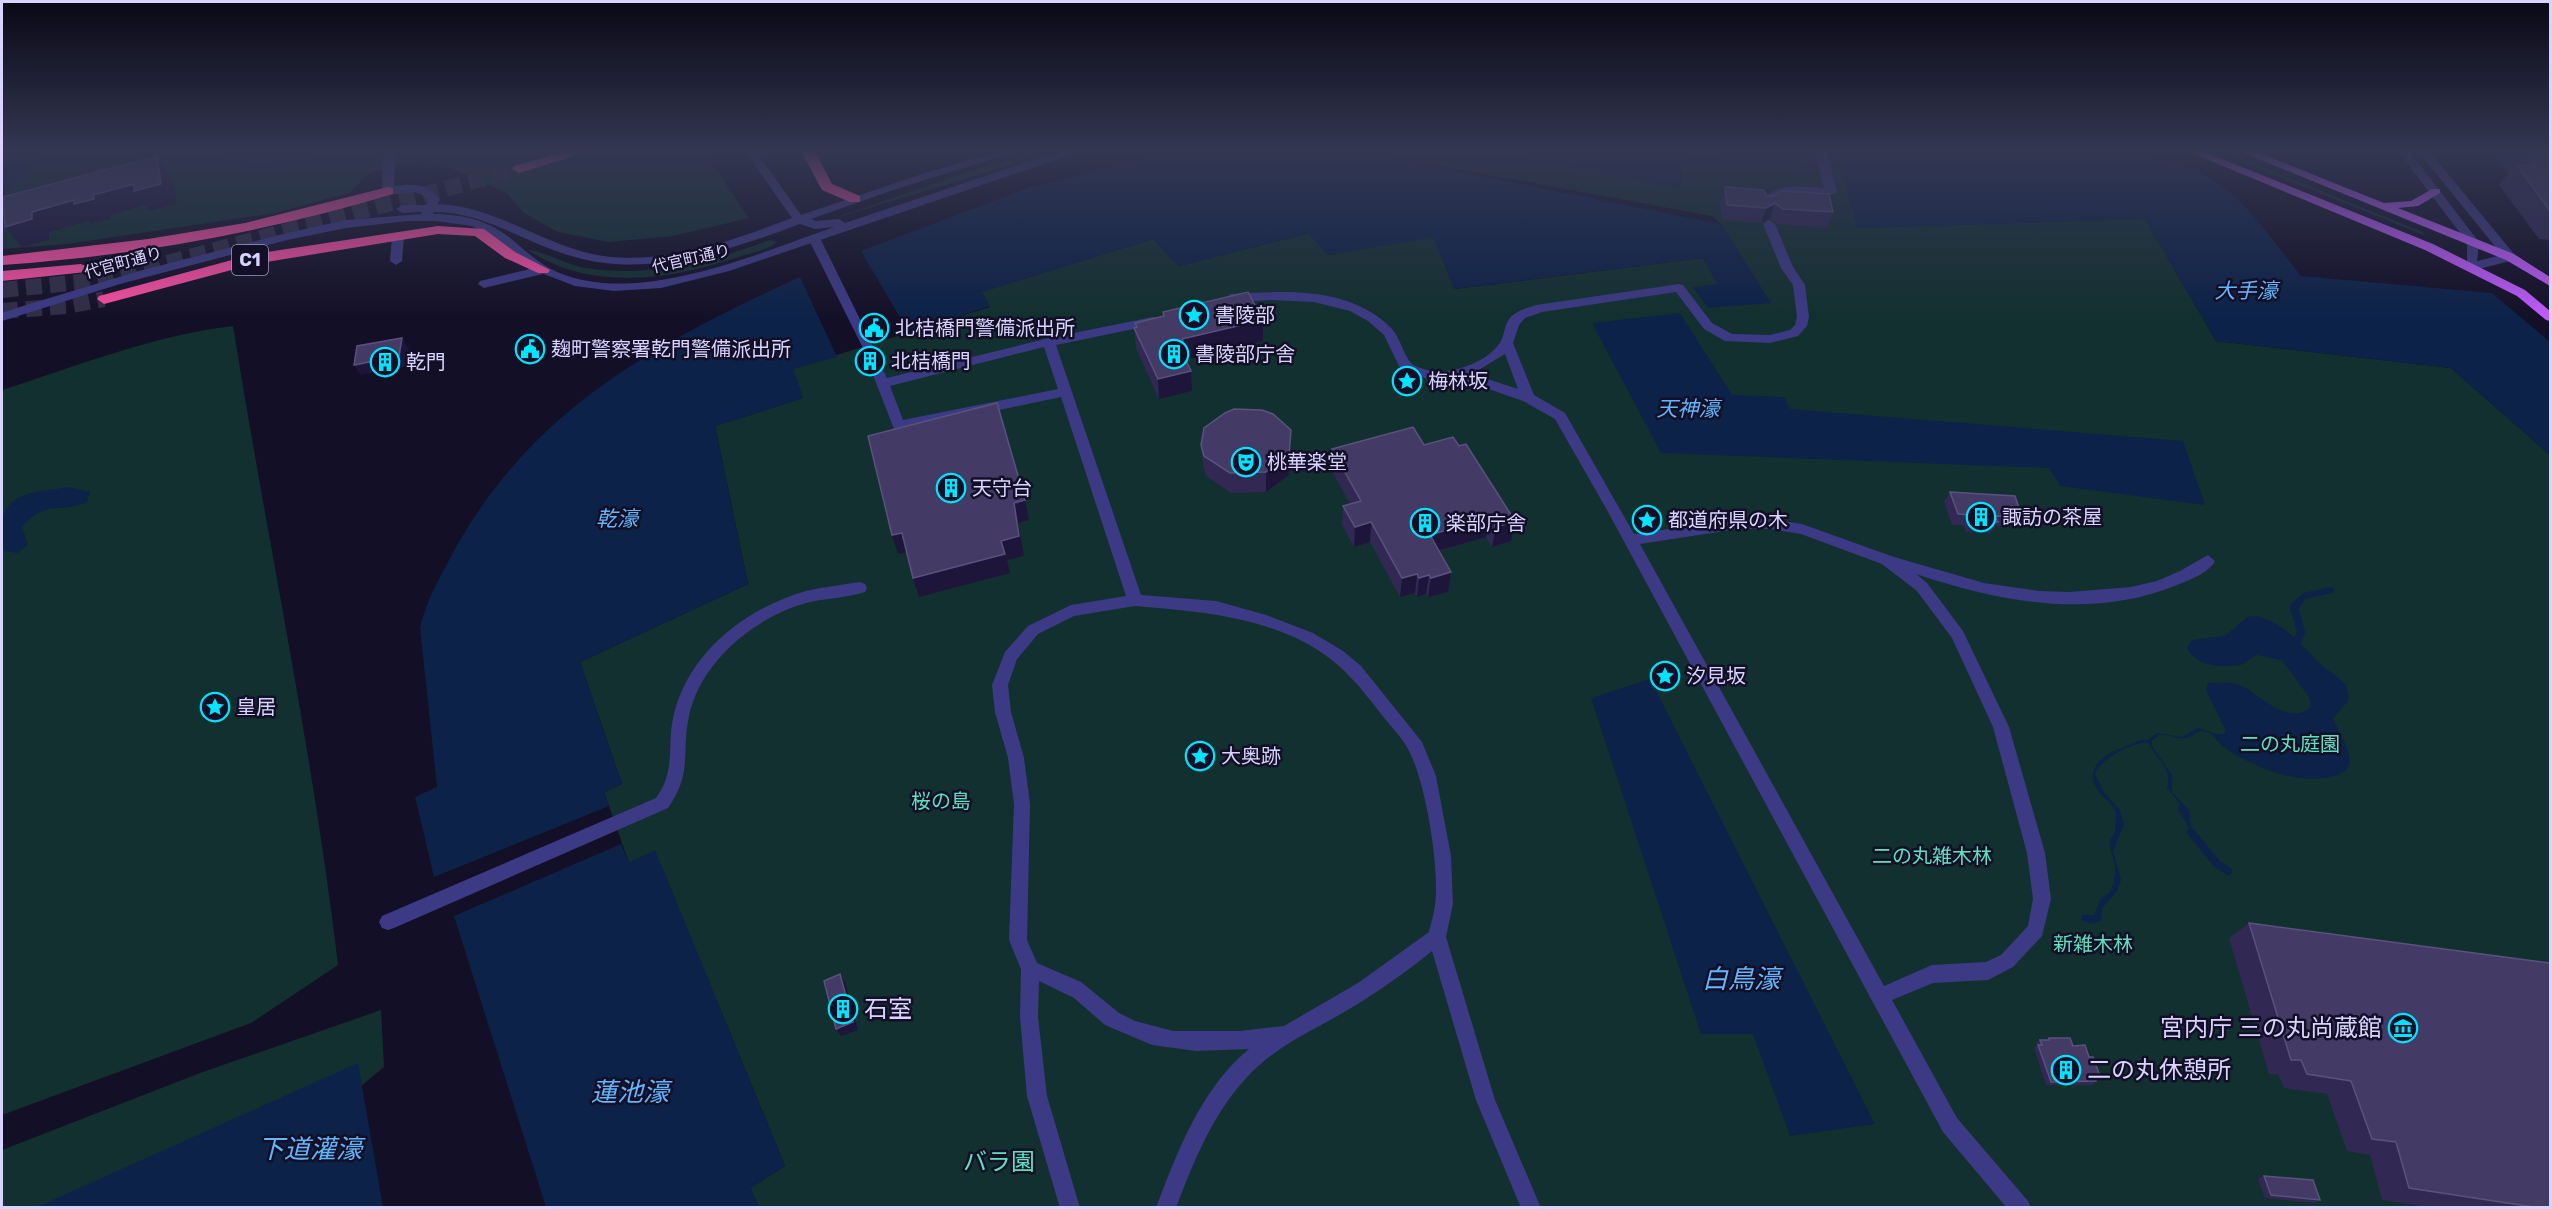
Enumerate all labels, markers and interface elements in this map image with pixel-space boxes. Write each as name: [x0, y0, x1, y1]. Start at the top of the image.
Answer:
street label: 代官町通り: [650, 240, 732, 277]
street label: 代官町通り: [82, 243, 164, 282]
road number: C1: [232, 245, 268, 275]
water label: 大手濠: [2215, 278, 2280, 303]
place icon: 書陵部: [1178, 299, 1210, 331]
place label: 書陵部: [1215, 303, 1275, 327]
public building icon: 北桔橋門警備派出所: [858, 312, 890, 344]
place label: 北桔橋門警備派出所: [895, 316, 1075, 340]
public building icon: 麹町警察署乾門警備派出所: [514, 333, 546, 365]
place label: 麹町警察署乾門警備派出所: [551, 337, 791, 361]
building icon: 書陵部庁舎: [1158, 338, 1190, 370]
place label: 書陵部庁舎: [1195, 342, 1295, 366]
building icon: 北桔橋門: [854, 345, 886, 377]
building icon: 乾門: [369, 346, 401, 378]
place label: 北桔橋門: [891, 349, 971, 373]
place label: 乾門: [406, 350, 446, 374]
place icon: 梅林坂: [1391, 365, 1423, 397]
place label: 梅林坂: [1428, 369, 1488, 393]
water label: 天神濠: [1657, 396, 1722, 421]
theatre icon: 桃華楽堂: [1230, 446, 1262, 478]
place label: 桃華楽堂: [1267, 450, 1347, 474]
building icon: 天守台: [935, 472, 967, 504]
place label: 天守台: [972, 476, 1032, 500]
building icon: 諏訪の茶屋: [1965, 501, 1997, 533]
place icon: 都道府県の木: [1631, 504, 1663, 536]
place label: 諏訪の茶屋: [2002, 505, 2102, 529]
water label: 乾濠: [596, 506, 641, 531]
building icon: 楽部庁舎: [1409, 507, 1441, 539]
place label: 都道府県の木: [1668, 508, 1788, 532]
place label: 楽部庁舎: [1446, 511, 1526, 535]
place icon: 汐見坂: [1649, 660, 1681, 692]
place label: 汐見坂: [1686, 664, 1746, 688]
place icon: 皇居: [199, 691, 231, 723]
place label: 皇居: [236, 695, 276, 719]
park label: 二の丸庭園: [2240, 732, 2340, 756]
place icon: 大奥跡: [1184, 740, 1216, 772]
place label: 大奥跡: [1221, 744, 1281, 768]
park label: 桜の島: [911, 789, 971, 813]
park label: 二の丸雑木林: [1872, 844, 1992, 868]
park label: 新雑木林: [2053, 932, 2133, 956]
water label: 白鳥濠: [1702, 964, 1784, 995]
building icon: 石室: [827, 993, 859, 1025]
place label: 石室: [864, 995, 912, 1023]
museum icon: 宮内庁 三の丸尚蔵館: [2387, 1012, 2419, 1044]
place label: 宮内庁 三の丸尚蔵館: [2160, 1014, 2382, 1042]
building icon: 二の丸休憩所: [2050, 1054, 2082, 1086]
place label: 二の丸休憩所: [2087, 1056, 2231, 1084]
water label: 蓮池濠: [591, 1077, 673, 1108]
water label: 下道灌濠: [258, 1134, 366, 1165]
park label: バラ園: [963, 1148, 1035, 1176]

